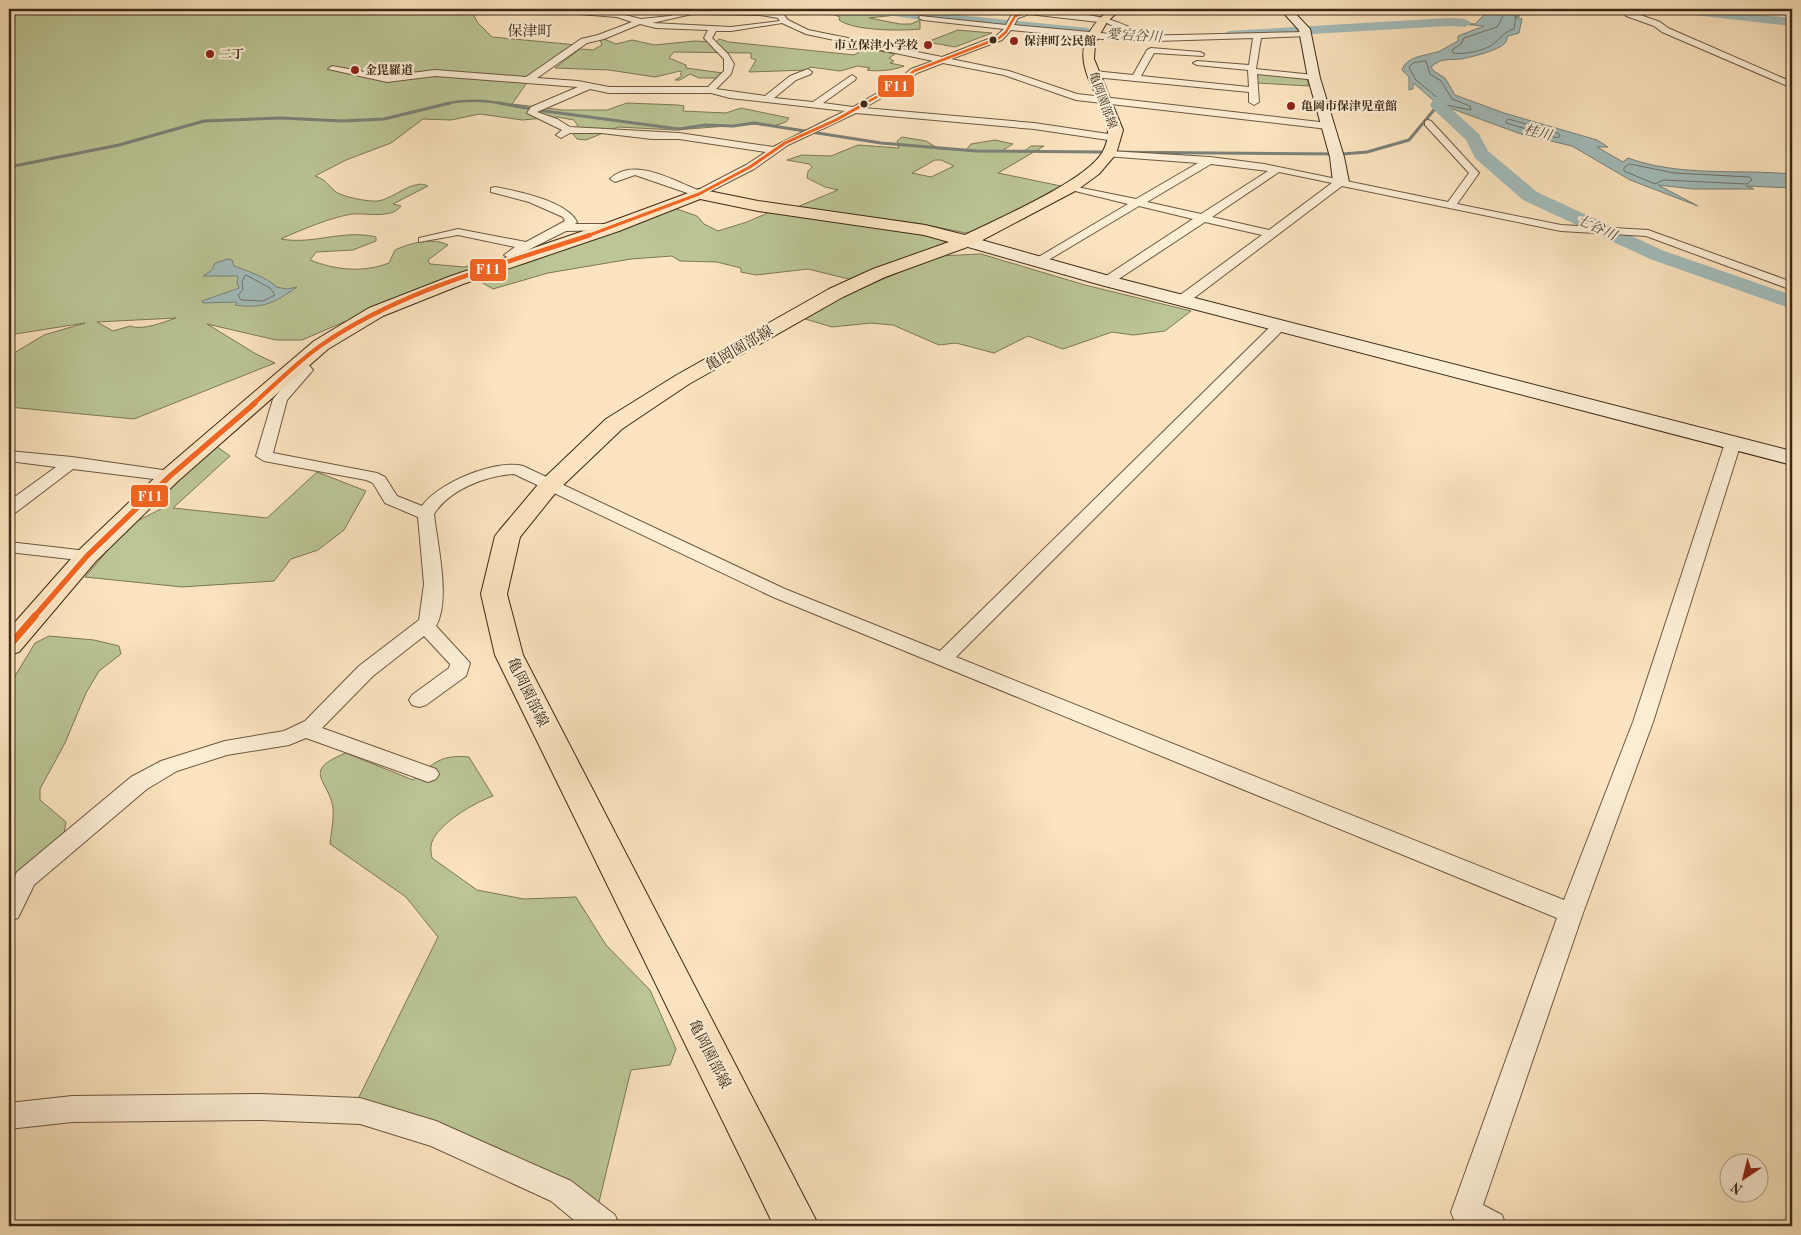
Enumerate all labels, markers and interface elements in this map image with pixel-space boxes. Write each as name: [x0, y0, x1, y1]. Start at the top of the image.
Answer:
district label: 保津町: [507, 23, 553, 40]
water label: 愛宕谷川: [1106, 27, 1164, 45]
place label: 保津町公民館: [1024, 34, 1096, 48]
unlabelled marker: [988, 35, 998, 45]
marker: 保津町公民館: [1008, 35, 1020, 47]
place label: 市立保津小学校: [834, 38, 918, 52]
marker: 市立保津小学校: [922, 39, 934, 51]
marker: 二丁: [204, 48, 216, 60]
place label: 二丁: [220, 48, 244, 61]
place label: 金毘羅道: [365, 63, 413, 77]
marker: 金毘羅道: [349, 64, 361, 76]
street label: 亀岡園部線: [1086, 69, 1120, 131]
line badge: F11: [877, 74, 915, 98]
text: F11: [883, 80, 909, 94]
unlabelled marker: [859, 99, 869, 109]
place label: 亀岡市保津児童館: [1301, 99, 1397, 113]
marker: 亀岡市保津児童館: [1285, 100, 1297, 112]
water label: 桂川: [1522, 122, 1555, 144]
water label: 七谷川: [1575, 212, 1621, 244]
line badge: F11: [469, 258, 507, 282]
text: F11: [475, 263, 501, 277]
street label: 亀岡園部線: [703, 322, 776, 375]
line badge: F11: [130, 484, 169, 508]
text: F11: [137, 490, 163, 504]
street label: 亀岡園部線: [503, 655, 552, 730]
street label: 亀岡園部線: [685, 1017, 734, 1092]
north arrow: [1718, 1152, 1768, 1202]
text: N: [1728, 1179, 1746, 1197]

